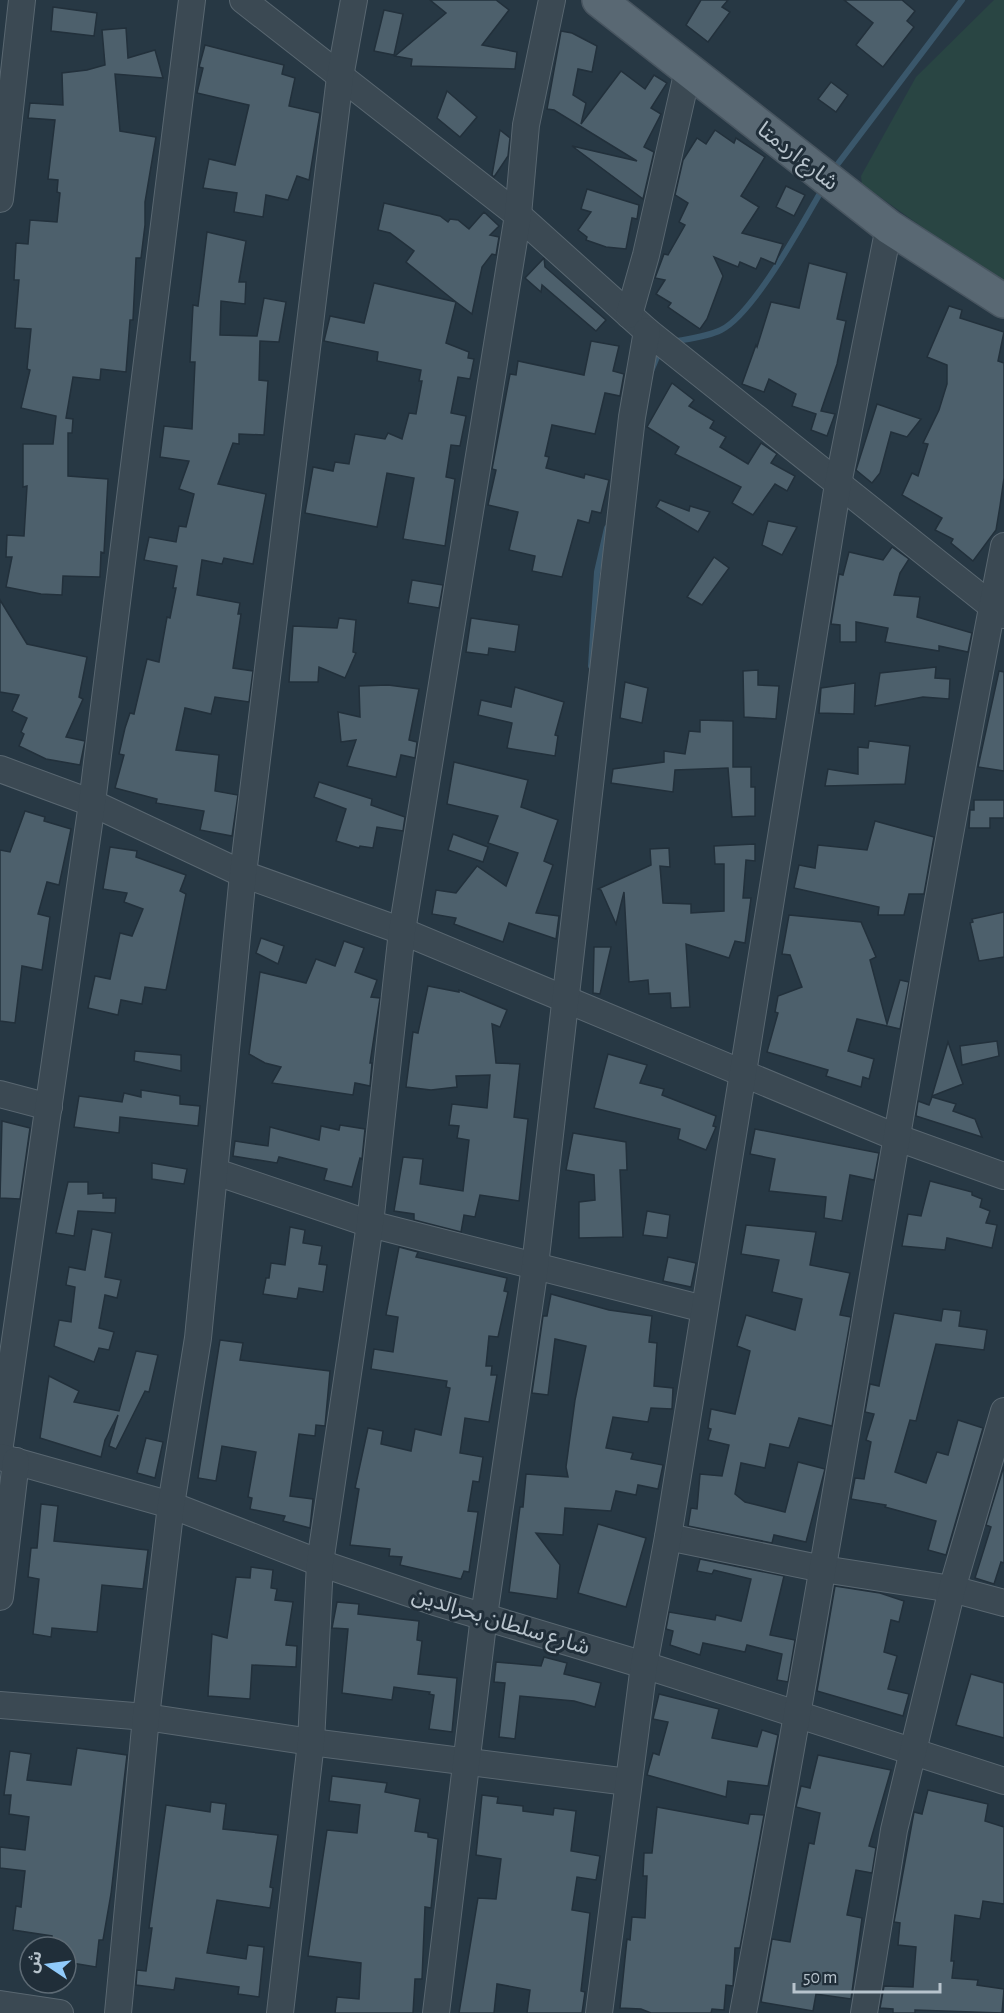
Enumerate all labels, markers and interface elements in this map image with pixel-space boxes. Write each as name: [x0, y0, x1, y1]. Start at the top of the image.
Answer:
street label: شارع اردمتا: [750, 118, 843, 198]
street label: شارع سلطان بحرالدين: [408, 1584, 592, 1663]
north arrow: [18, 1935, 78, 1995]
text: ش: [24, 1949, 46, 1975]
scale bar: [794, 1956, 940, 1994]
text: 50 m: [803, 1969, 837, 1987]

